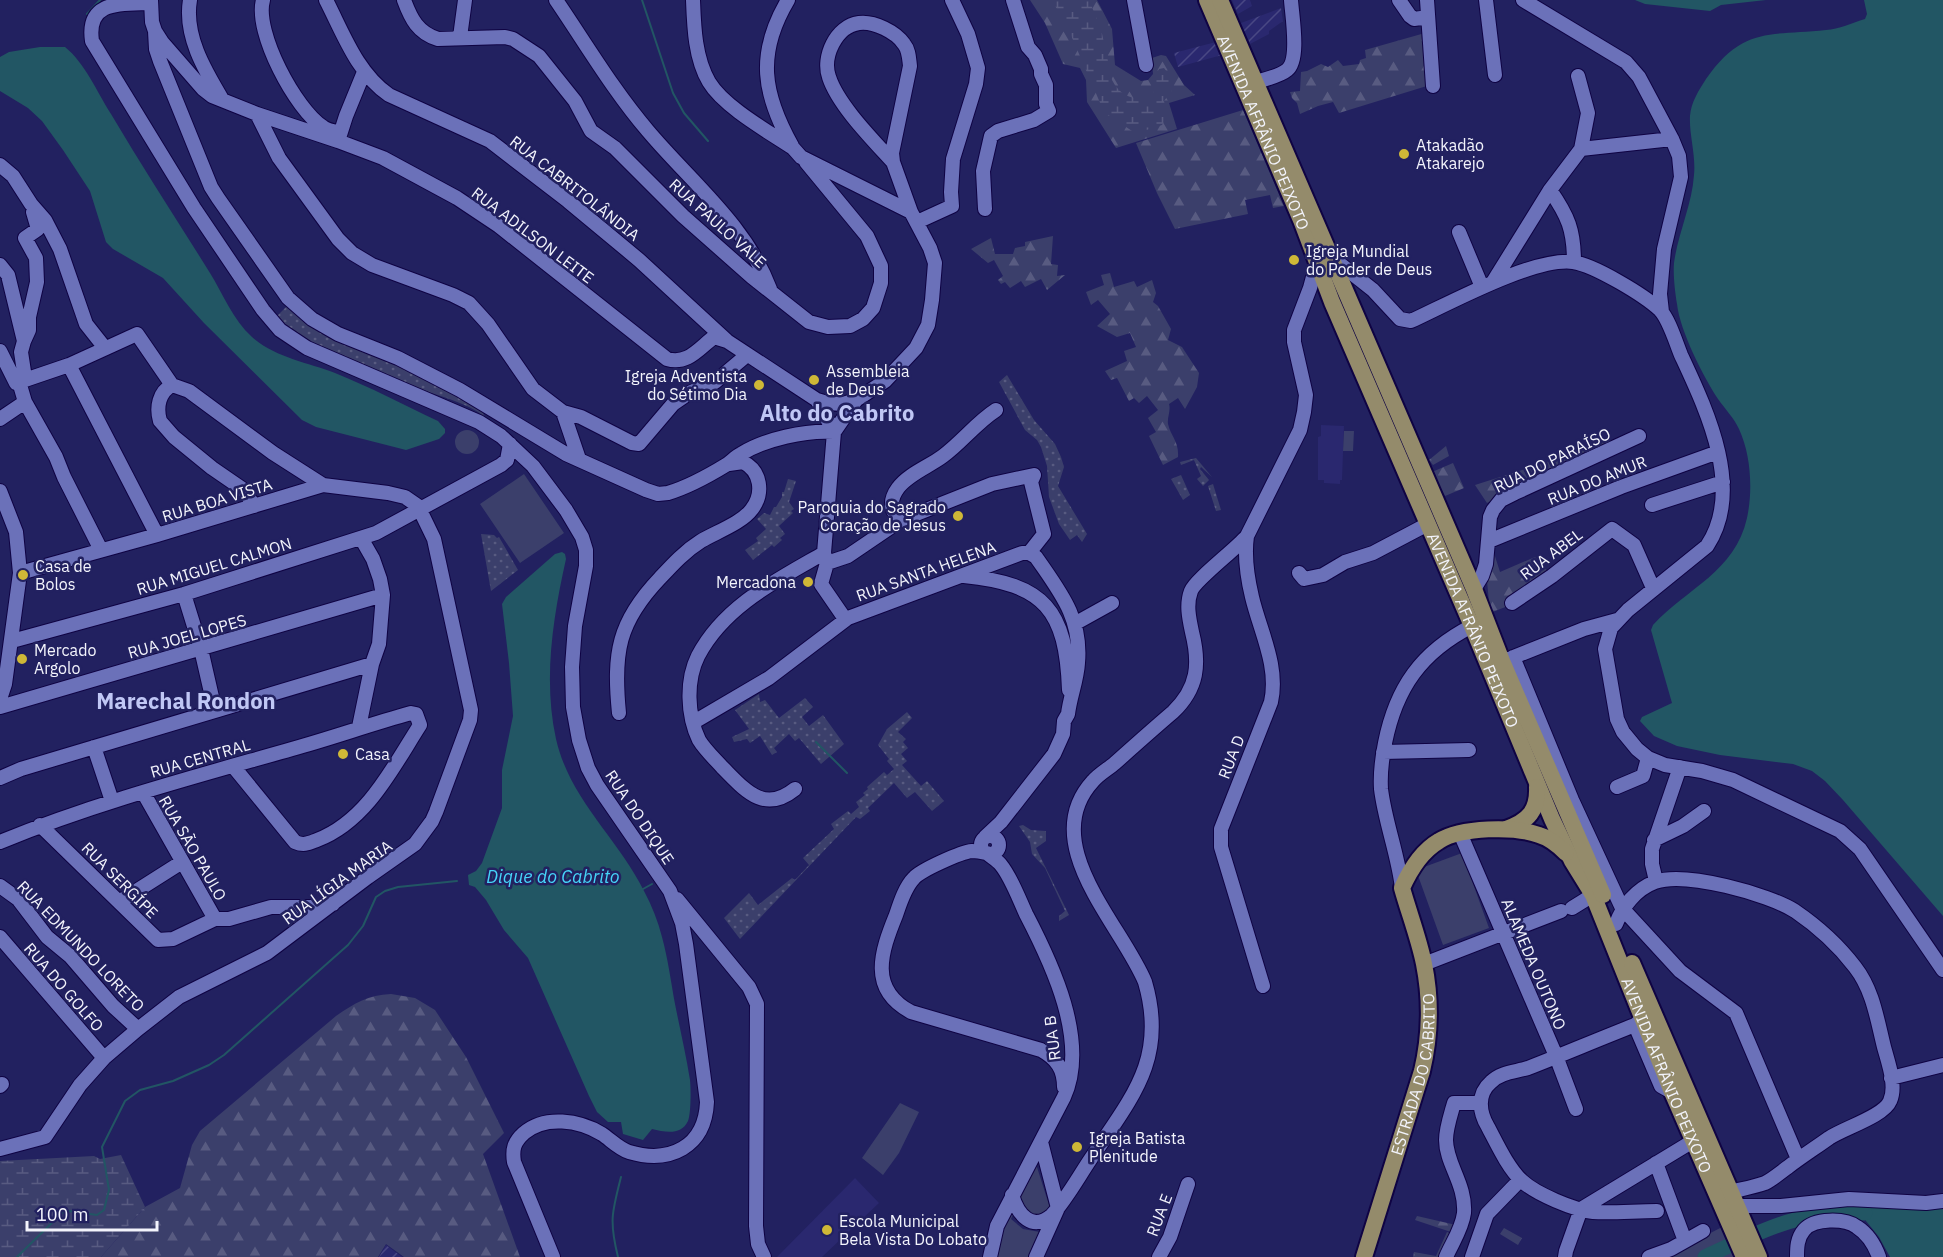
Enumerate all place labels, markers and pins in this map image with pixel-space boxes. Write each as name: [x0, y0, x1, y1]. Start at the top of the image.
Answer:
place label: Atakadão Atakarejo: [1416, 135, 1485, 173]
marker: Atakadão Atakarejo: [1397, 147, 1411, 161]
place label: Igreja Mundial do Poder de Deus: [1306, 241, 1432, 279]
marker: Igreja Mundial do Poder de Deus: [1287, 253, 1301, 267]
place label: Assembleia de Deus: [826, 361, 910, 399]
place label: Igreja Adventista do Sétimo Dia: [625, 366, 747, 404]
marker: Assembleia de Deus: [807, 373, 821, 387]
marker: Igreja Adventista do Sétimo Dia: [752, 378, 766, 392]
place label: Paroquia do Sagrado Coração de Jesus: [798, 497, 946, 535]
marker: Paroquia do Sagrado Coração de Jesus: [951, 509, 965, 523]
place label: Casa de Bolos: [35, 556, 92, 594]
marker: Casa de Bolos: [16, 568, 30, 582]
place label: Mercadona: [716, 572, 796, 592]
marker: Mercadona: [801, 575, 815, 589]
place label: Mercado Argolo: [34, 640, 96, 678]
marker: Mercado Argolo: [15, 652, 29, 666]
place label: Casa: [355, 744, 390, 764]
marker: Casa: [336, 747, 350, 761]
place label: Igreja Batista Plenitude: [1089, 1128, 1186, 1166]
marker: Igreja Batista Plenitude: [1070, 1140, 1084, 1154]
place label: Escola Municipal Bela Vista Do Lobato: [839, 1211, 987, 1249]
marker: Escola Municipal Bela Vista Do Lobato: [820, 1223, 834, 1237]

